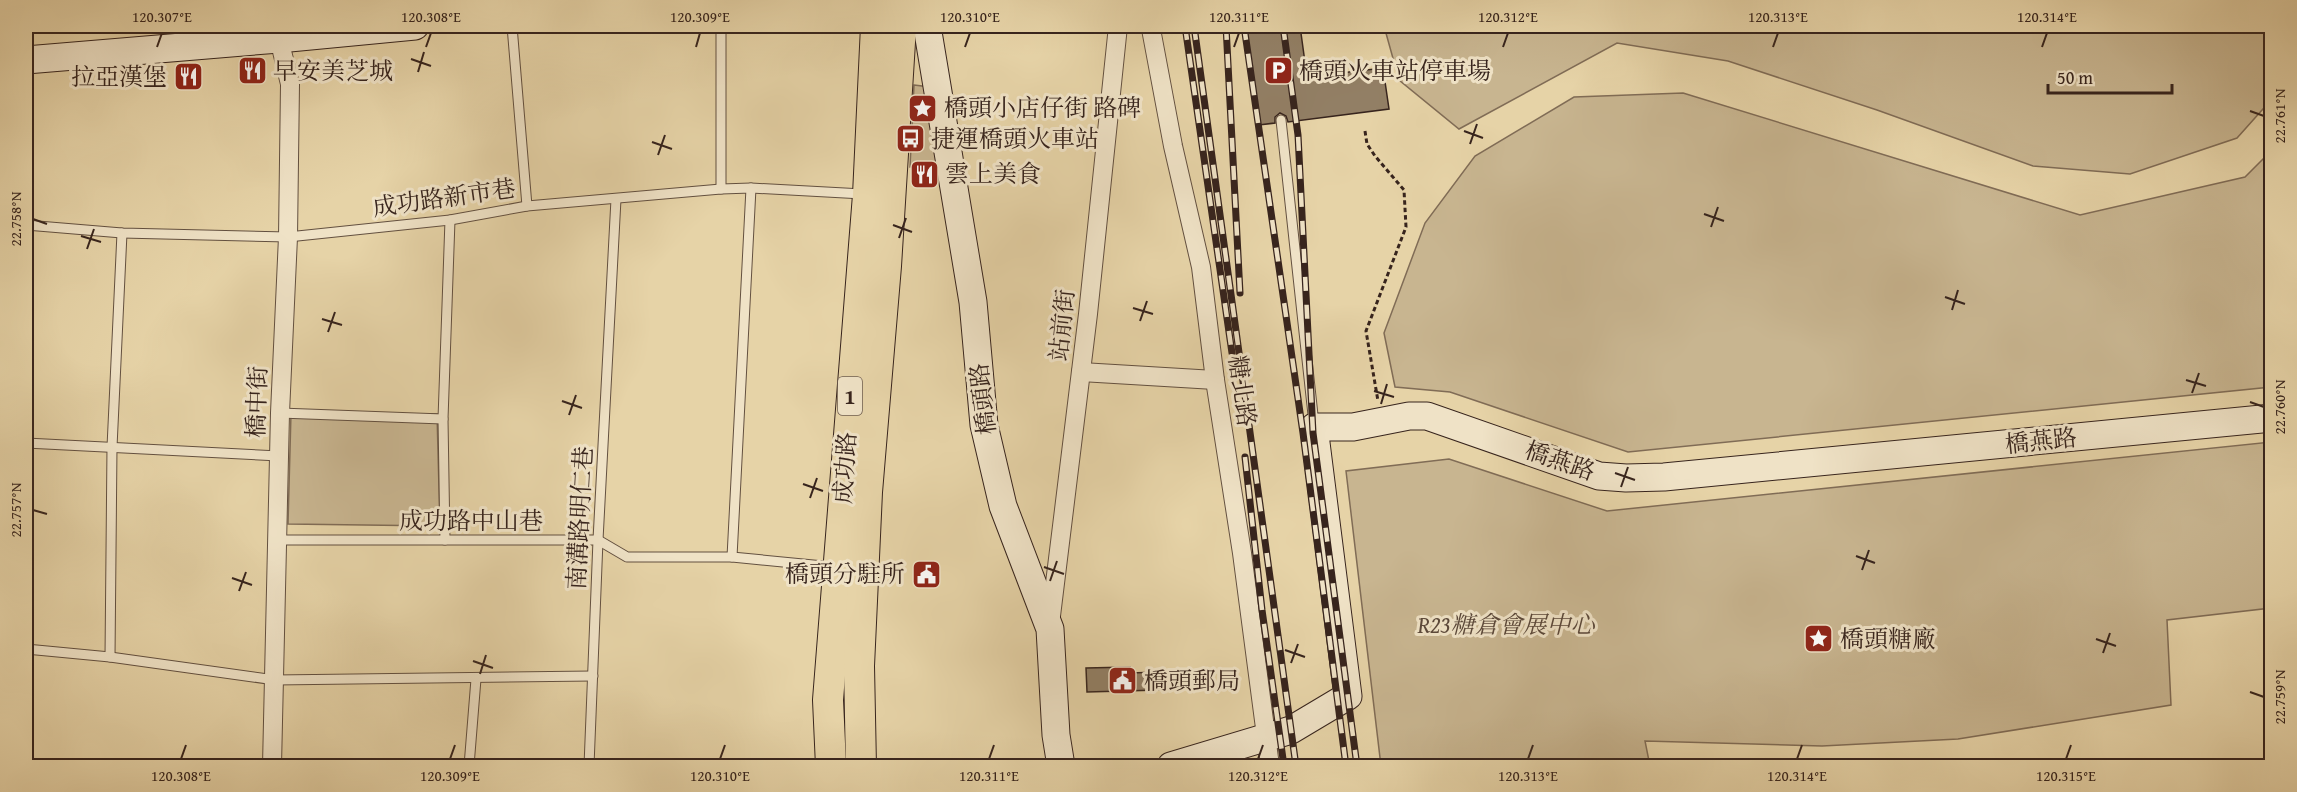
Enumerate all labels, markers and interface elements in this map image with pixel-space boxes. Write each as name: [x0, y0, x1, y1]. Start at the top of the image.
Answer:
text: 120.307°E: [132, 6, 192, 27]
text: 120.308°E: [401, 6, 461, 27]
text: 120.309°E: [670, 6, 730, 27]
text: 120.310°E: [940, 6, 1000, 27]
text: 120.311°E: [1209, 6, 1269, 27]
text: 120.312°E: [1478, 6, 1538, 27]
text: 120.313°E: [1748, 6, 1808, 27]
text: 120.314°E: [2017, 6, 2077, 27]
place label: 早安美芝城: [273, 53, 393, 88]
place label: 橋頭火車站停車場: [1299, 53, 1491, 88]
restaurant icon: 早安美芝城: [236, 55, 268, 87]
parking icon: 橋頭火車站停車場: [1262, 55, 1294, 87]
scale bar: [2048, 57, 2172, 95]
place label: 拉亞漢堡: [71, 59, 167, 94]
restaurant icon: 拉亞漢堡: [172, 61, 204, 93]
text: 50 m: [2057, 64, 2093, 91]
text: 22.761°N: [2269, 88, 2290, 143]
place label: 橋頭小店仔街 路碑: [944, 90, 1141, 125]
place icon: 橋頭小店仔街 路碑: [907, 92, 939, 124]
place label: 捷運橋頭火車站: [931, 121, 1099, 156]
bus stop icon: 捷運橋頭火車站: [894, 123, 926, 155]
place label: 雲上美食: [945, 156, 1041, 191]
restaurant icon: 雲上美食: [908, 158, 940, 190]
street label: 成功路新市巷: [370, 170, 518, 225]
text: 22.758°N: [5, 191, 26, 246]
street label: 站前街: [1040, 287, 1083, 363]
street label: 糖北路: [1220, 353, 1265, 429]
street label: 橋頭路: [961, 361, 1004, 437]
street label: 橋中街: [238, 365, 275, 439]
road number: 1: [838, 377, 862, 415]
text: 22.760°N: [2269, 379, 2290, 434]
street label: 橋燕路: [2003, 419, 2079, 462]
street label: 成功路: [825, 431, 864, 505]
street label: 橋燕路: [1520, 432, 1600, 489]
street label: 南溝路明仁巷: [558, 445, 601, 591]
text: 22.757°N: [5, 482, 26, 537]
street label: 成功路中山巷: [399, 503, 543, 538]
place label: 橋頭分駐所: [785, 556, 905, 591]
public building icon: 橋頭分駐所: [910, 558, 942, 590]
park label: R23糖倉會展中心: [1416, 607, 1596, 642]
place label: 橋頭糖廠: [1840, 621, 1936, 656]
place icon: 橋頭糖廠: [1803, 623, 1835, 655]
place label: 橋頭郵局: [1144, 663, 1240, 698]
public building icon: 橋頭郵局: [1107, 665, 1139, 697]
text: 22.759°N: [2269, 669, 2290, 724]
text: 120.308°E: [151, 765, 211, 786]
text: 120.309°E: [420, 765, 480, 786]
text: 120.310°E: [690, 765, 750, 786]
text: 120.311°E: [959, 765, 1019, 786]
text: 120.312°E: [1228, 765, 1288, 786]
text: 120.313°E: [1498, 765, 1558, 786]
text: 120.314°E: [1767, 765, 1827, 786]
text: 120.315°E: [2036, 765, 2096, 786]

